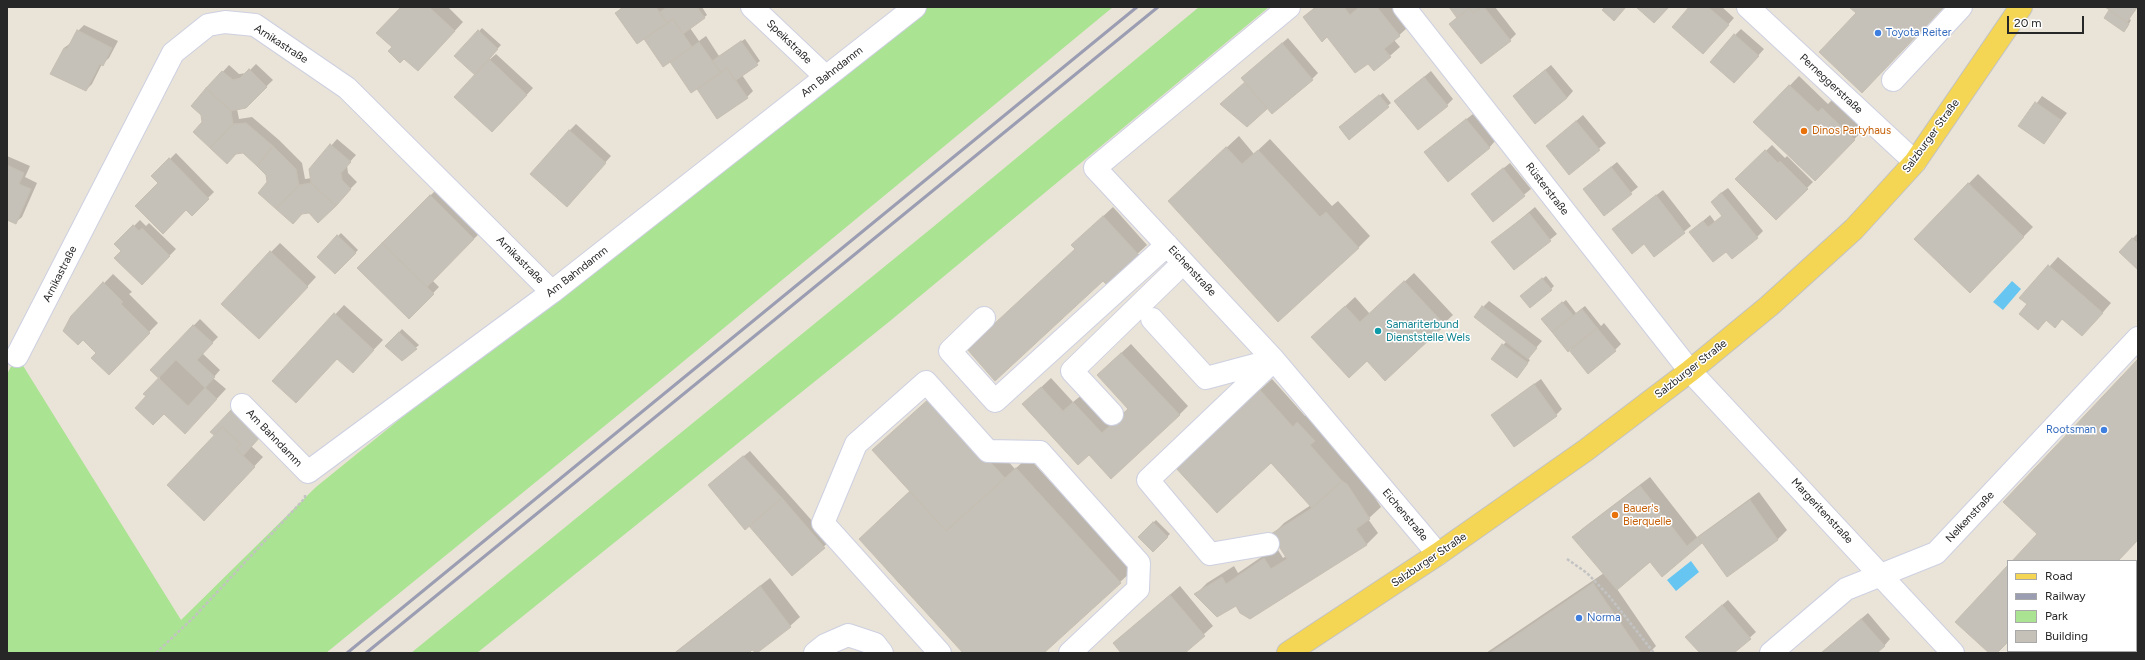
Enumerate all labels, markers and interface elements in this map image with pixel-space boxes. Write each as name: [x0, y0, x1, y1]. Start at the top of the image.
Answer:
scale bar: [2009, 8, 2086, 34]
text: 20 m: [2014, 16, 2042, 30]
street label: Speikstraße: [764, 17, 814, 67]
street label: Arnikastraße: [252, 22, 310, 66]
place label: Toyota Reiter: [1886, 26, 1951, 40]
marker: Toyota Reiter: [1873, 28, 1883, 38]
street label: Am Bahndamm: [798, 44, 866, 100]
street label: Perneggerstraße: [1797, 51, 1865, 117]
street label: Salzburger Straße: [1900, 97, 1962, 175]
place label: Dinos Partyhaus: [1812, 124, 1891, 138]
marker: Dinos Partyhaus: [1799, 126, 1809, 136]
street label: Rüsterstraße: [1522, 160, 1572, 218]
street label: Arnikastraße: [494, 234, 546, 286]
street label: Eichenstraße: [1165, 243, 1219, 299]
street label: Arnikastraße: [40, 244, 80, 304]
street label: Am Bahndamm: [543, 244, 611, 300]
place label: Samariterbund Dienststelle Wels: [1386, 318, 1470, 344]
marker: Samariterbund Dienststelle Wels: [1373, 326, 1383, 336]
street label: Salzburger Straße: [1652, 337, 1730, 401]
street label: Am Bahndamm: [243, 406, 305, 470]
place label: Rootsman: [2046, 423, 2096, 437]
marker: Rootsman: [2099, 425, 2109, 435]
street label: Margeritenstraße: [1788, 476, 1856, 546]
street label: Eichenstraße: [1379, 486, 1431, 544]
street label: Nelkenstraße: [1943, 489, 1997, 545]
place label: Bauer's Bierquelle: [1623, 502, 1671, 528]
marker: Bauer's Bierquelle: [1610, 510, 1620, 520]
street label: Salzburger Straße: [1389, 530, 1469, 590]
legend: [2007, 560, 2137, 652]
text: Road: [2045, 569, 2073, 583]
text: Railway: [2045, 589, 2086, 603]
text: Park: [2045, 609, 2068, 623]
place label: Norma: [1587, 611, 1621, 625]
marker: Norma: [1574, 613, 1584, 623]
text: Building: [2045, 629, 2088, 643]

